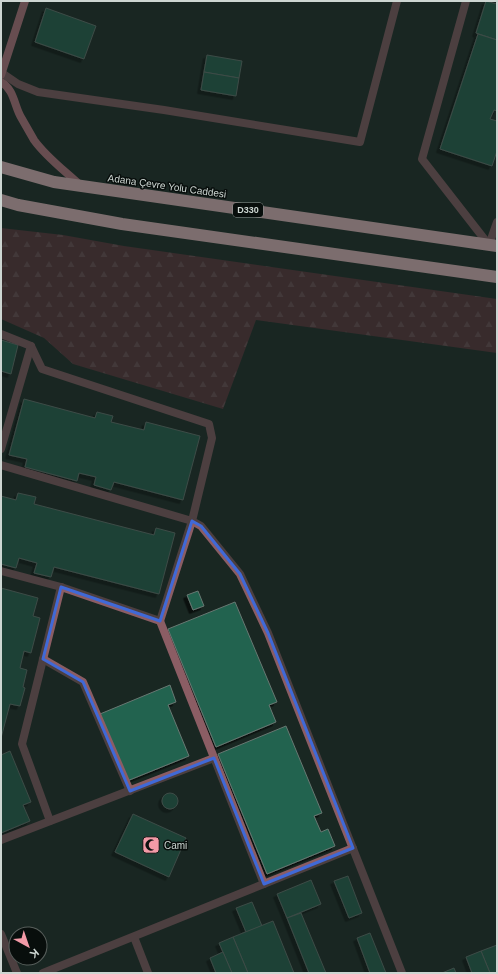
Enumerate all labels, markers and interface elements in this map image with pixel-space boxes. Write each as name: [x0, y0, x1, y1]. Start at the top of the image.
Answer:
street label: Adana Çevre Yolu Caddesi: [107, 172, 227, 200]
road number: D330: [233, 203, 263, 217]
mosque icon: Cami: [141, 835, 161, 855]
place label: Cami: [164, 840, 187, 851]
north arrow: [8, 926, 48, 966]
text: K: [27, 947, 41, 961]

